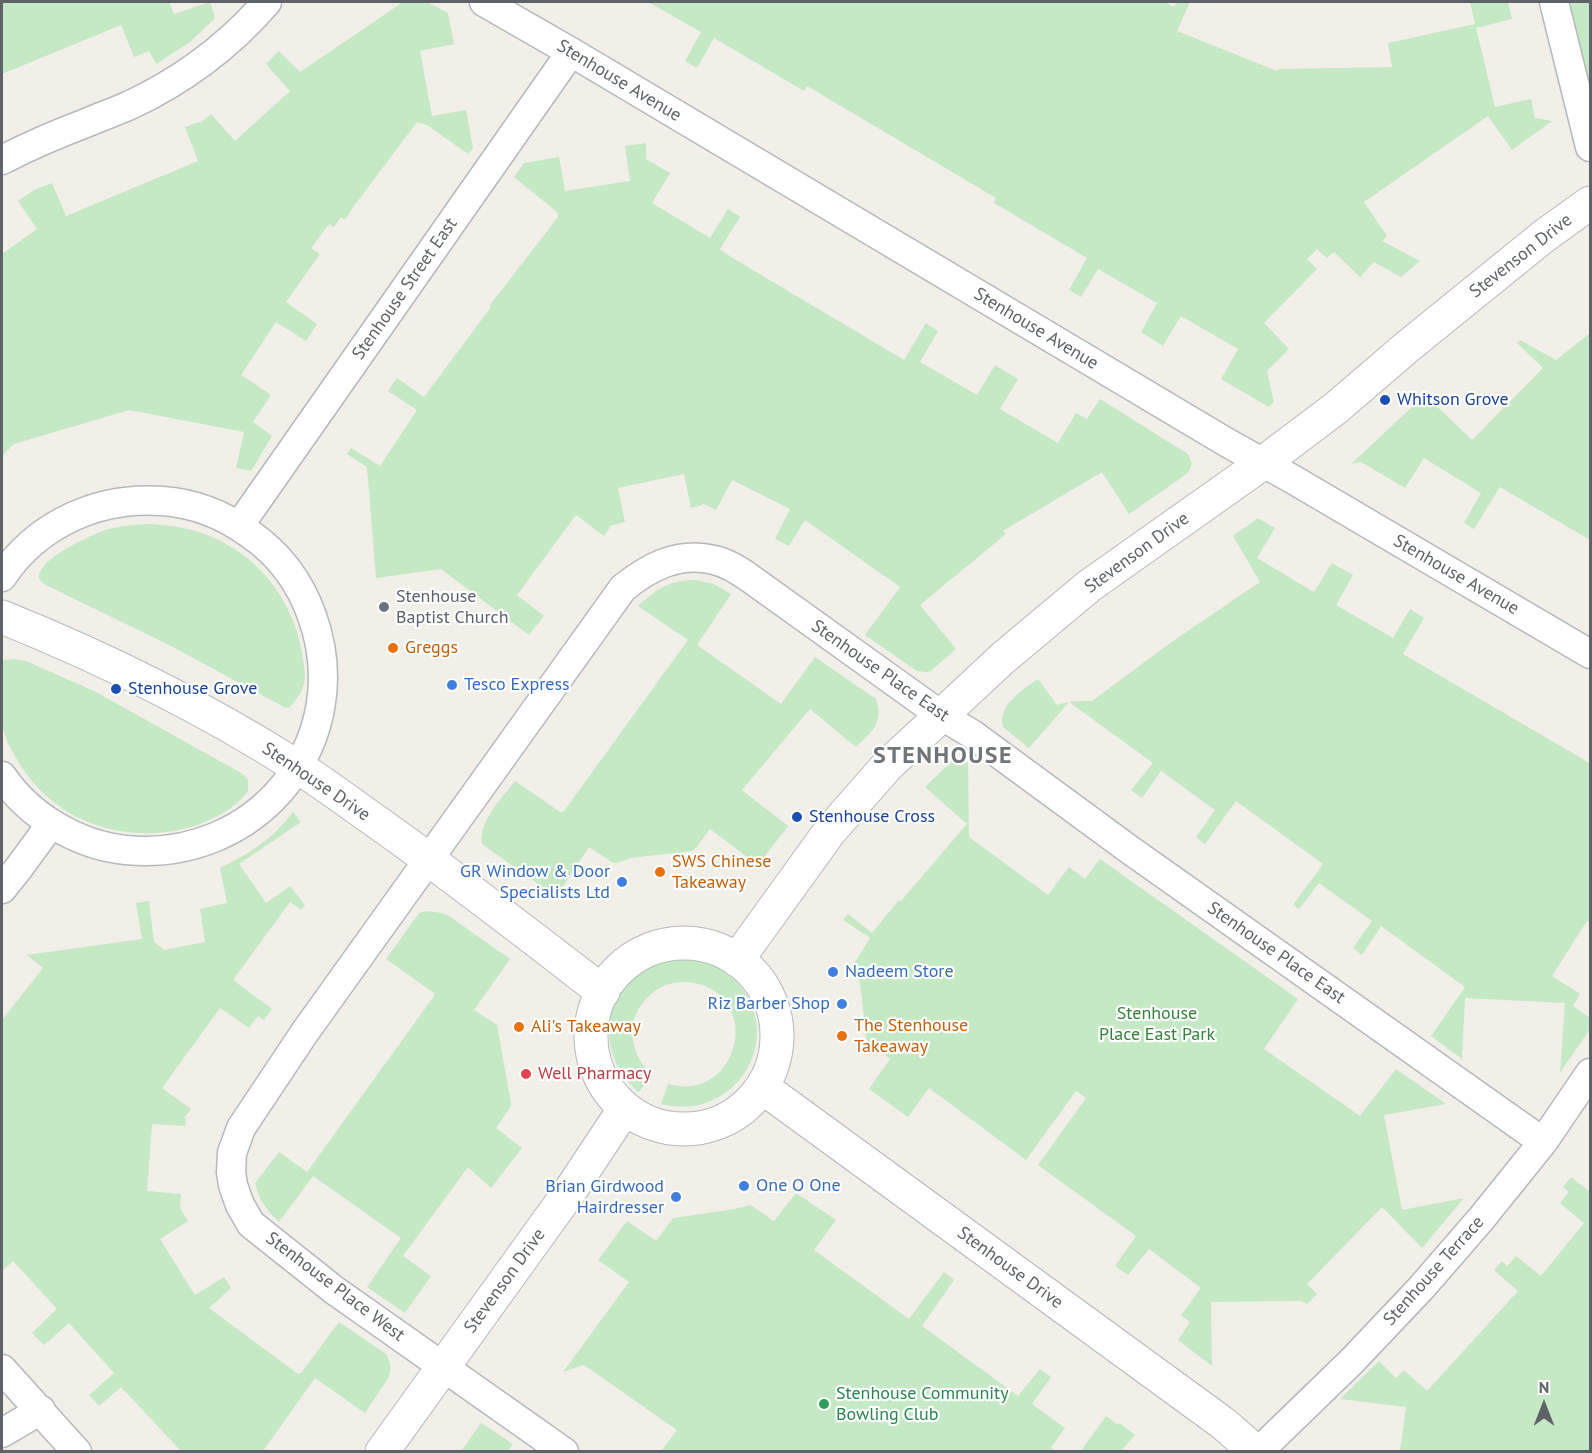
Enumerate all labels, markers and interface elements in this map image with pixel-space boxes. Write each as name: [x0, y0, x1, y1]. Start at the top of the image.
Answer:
street label: Stenhouse Avenue: [553, 35, 685, 127]
street label: Stevenson Drive: [1466, 209, 1576, 303]
street label: Stenhouse Street East: [348, 214, 462, 364]
street label: Stenhouse Avenue: [970, 283, 1102, 375]
place label: Whitson Grove: [1397, 389, 1509, 411]
marker: Whitson Grove: [1378, 393, 1392, 407]
street label: Stevenson Drive: [1081, 508, 1193, 598]
street label: Stenhouse Avenue: [1389, 530, 1523, 620]
place label: Stenhouse Baptist Church: [396, 586, 508, 628]
marker: Stenhouse Baptist Church: [377, 600, 391, 614]
street label: Stenhouse Place East: [807, 615, 953, 727]
place label: Greggs: [405, 637, 458, 659]
marker: Greggs: [386, 641, 400, 655]
place label: Tesco Express: [464, 674, 570, 696]
place label: Stenhouse Grove: [128, 678, 257, 700]
marker: Tesco Express: [445, 678, 459, 692]
marker: Stenhouse Grove: [109, 682, 123, 696]
street label: Stenhouse Drive: [258, 738, 374, 826]
district label: STENHOUSE: [873, 742, 1013, 770]
place label: Stenhouse Cross: [809, 806, 935, 828]
marker: Stenhouse Cross: [790, 810, 804, 824]
place label: SWS Chinese Takeaway: [672, 851, 771, 894]
place label: GR Window & Door Specialists Ltd: [460, 861, 610, 904]
marker: SWS Chinese Takeaway: [653, 865, 667, 879]
marker: GR Window & Door Specialists Ltd: [615, 875, 629, 889]
street label: Stenhouse Place East: [1203, 897, 1349, 1009]
place label: Nadeem Store: [845, 961, 954, 983]
marker: Nadeem Store: [826, 965, 840, 979]
place label: Riz Barber Shop: [707, 993, 830, 1015]
marker: Riz Barber Shop: [835, 997, 849, 1011]
park label: Stenhouse Place East Park: [1099, 1003, 1215, 1046]
place label: The Stenhouse Takeaway: [854, 1015, 968, 1058]
place label: Ali's Takeaway: [531, 1016, 641, 1038]
marker: Ali's Takeaway: [512, 1020, 526, 1034]
marker: The Stenhouse Takeaway: [835, 1029, 849, 1043]
place label: Well Pharmacy: [538, 1063, 651, 1085]
marker: Well Pharmacy: [519, 1067, 533, 1081]
place label: One O One: [756, 1175, 841, 1197]
place label: Brian Girdwood Hairdresser: [545, 1176, 664, 1218]
marker: One O One: [737, 1179, 751, 1193]
marker: Brian Girdwood Hairdresser: [669, 1190, 683, 1204]
street label: Stenhouse Terrace: [1379, 1212, 1489, 1330]
street label: Stenhouse Drive: [953, 1222, 1067, 1314]
street label: Stevenson Drive: [460, 1225, 550, 1337]
street label: Stenhouse Place West: [261, 1228, 409, 1346]
north arrow: [1514, 1375, 1574, 1435]
text: N: [1539, 1377, 1549, 1397]
place label: Stenhouse Community Bowling Club: [836, 1383, 1009, 1426]
marker: Stenhouse Community Bowling Club: [817, 1397, 831, 1411]

